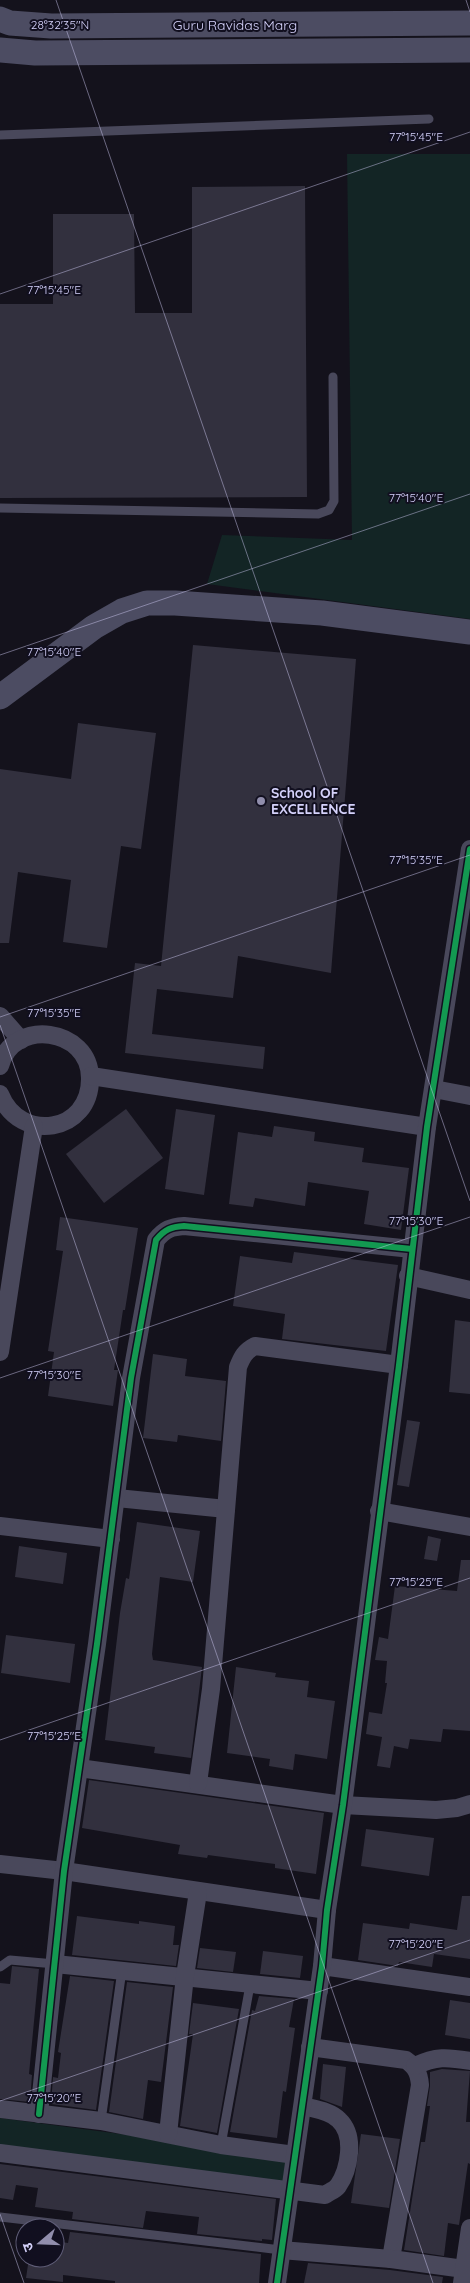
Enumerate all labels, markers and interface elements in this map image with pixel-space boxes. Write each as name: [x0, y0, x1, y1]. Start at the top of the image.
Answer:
street label: Guru Ravidas Marg: [173, 16, 297, 34]
text: 28°32'35"N: [31, 17, 89, 32]
text: 77°15'45"E: [389, 129, 443, 144]
text: 77°15'45"E: [27, 282, 81, 297]
text: 77°15'40"E: [389, 490, 443, 505]
text: 77°15'40"E: [27, 644, 81, 659]
place label: School OF EXCELLENCE: [271, 784, 355, 818]
marker: School OF EXCELLENCE: [255, 795, 267, 807]
text: 77°15'35"E: [389, 852, 443, 867]
text: 77°15'35"E: [27, 1005, 81, 1020]
text: 77°15'30"E: [389, 1213, 443, 1228]
text: 77°15'30"E: [27, 1367, 81, 1382]
text: 77°15'25"E: [389, 1574, 443, 1589]
text: 77°15'25"E: [27, 1728, 81, 1743]
text: 77°15'20"E: [389, 1936, 444, 1951]
text: 77°15'20"E: [27, 2090, 82, 2105]
north arrow: [15, 2218, 65, 2268]
text: उ: [18, 2240, 38, 2254]

